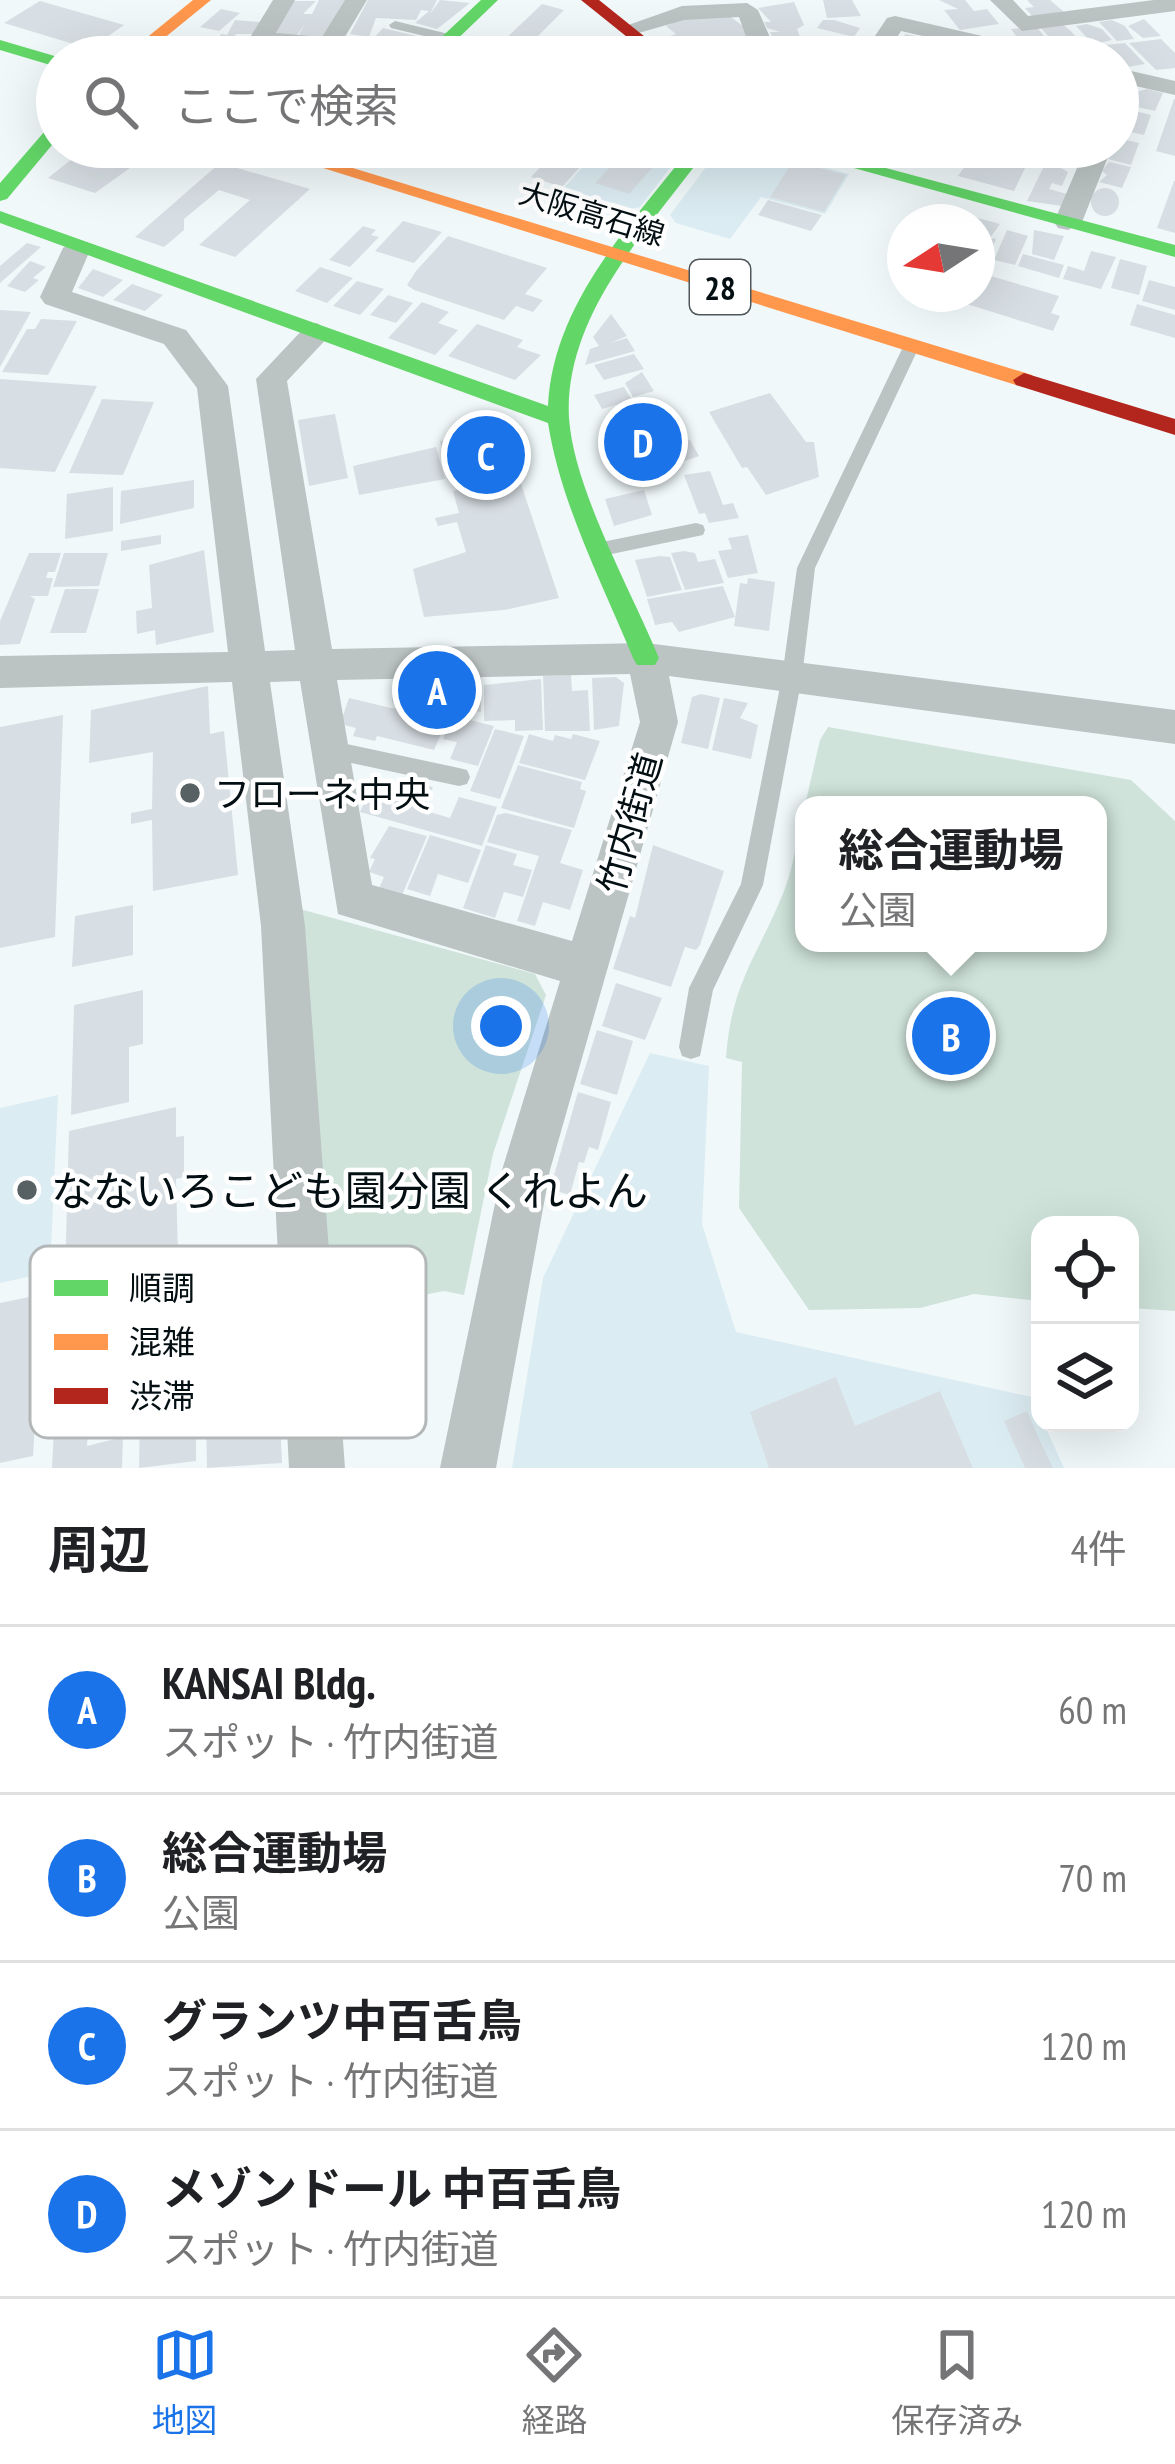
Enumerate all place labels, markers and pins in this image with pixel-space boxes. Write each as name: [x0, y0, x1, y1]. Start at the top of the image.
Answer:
pin: D: [604, 397, 682, 487]
pin: C: [447, 410, 525, 500]
pin: A: [398, 645, 476, 735]
place label: フローネ中央: [214, 770, 430, 817]
marker: フローネ中央: [177, 780, 203, 806]
pin: B: [912, 991, 990, 1081]
place label: なないろこども園分園 くれよん: [51, 1163, 648, 1218]
marker: なないろこども園分園 くれよん: [14, 1177, 40, 1203]

